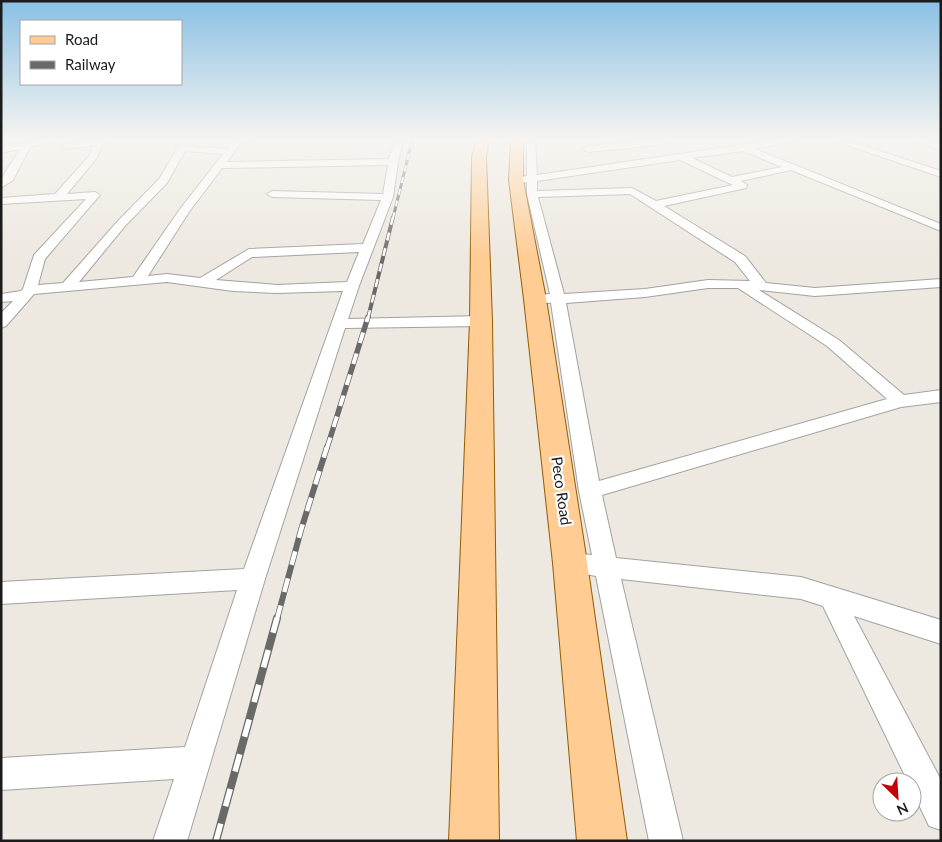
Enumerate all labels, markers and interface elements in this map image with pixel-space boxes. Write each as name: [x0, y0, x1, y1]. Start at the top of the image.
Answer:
legend: [20, 20, 182, 85]
text: Road: [65, 30, 98, 48]
text: Railway: [65, 55, 116, 73]
street label: Peco Road: [548, 455, 576, 526]
north arrow: [872, 772, 922, 822]
text: N: [894, 799, 911, 819]

